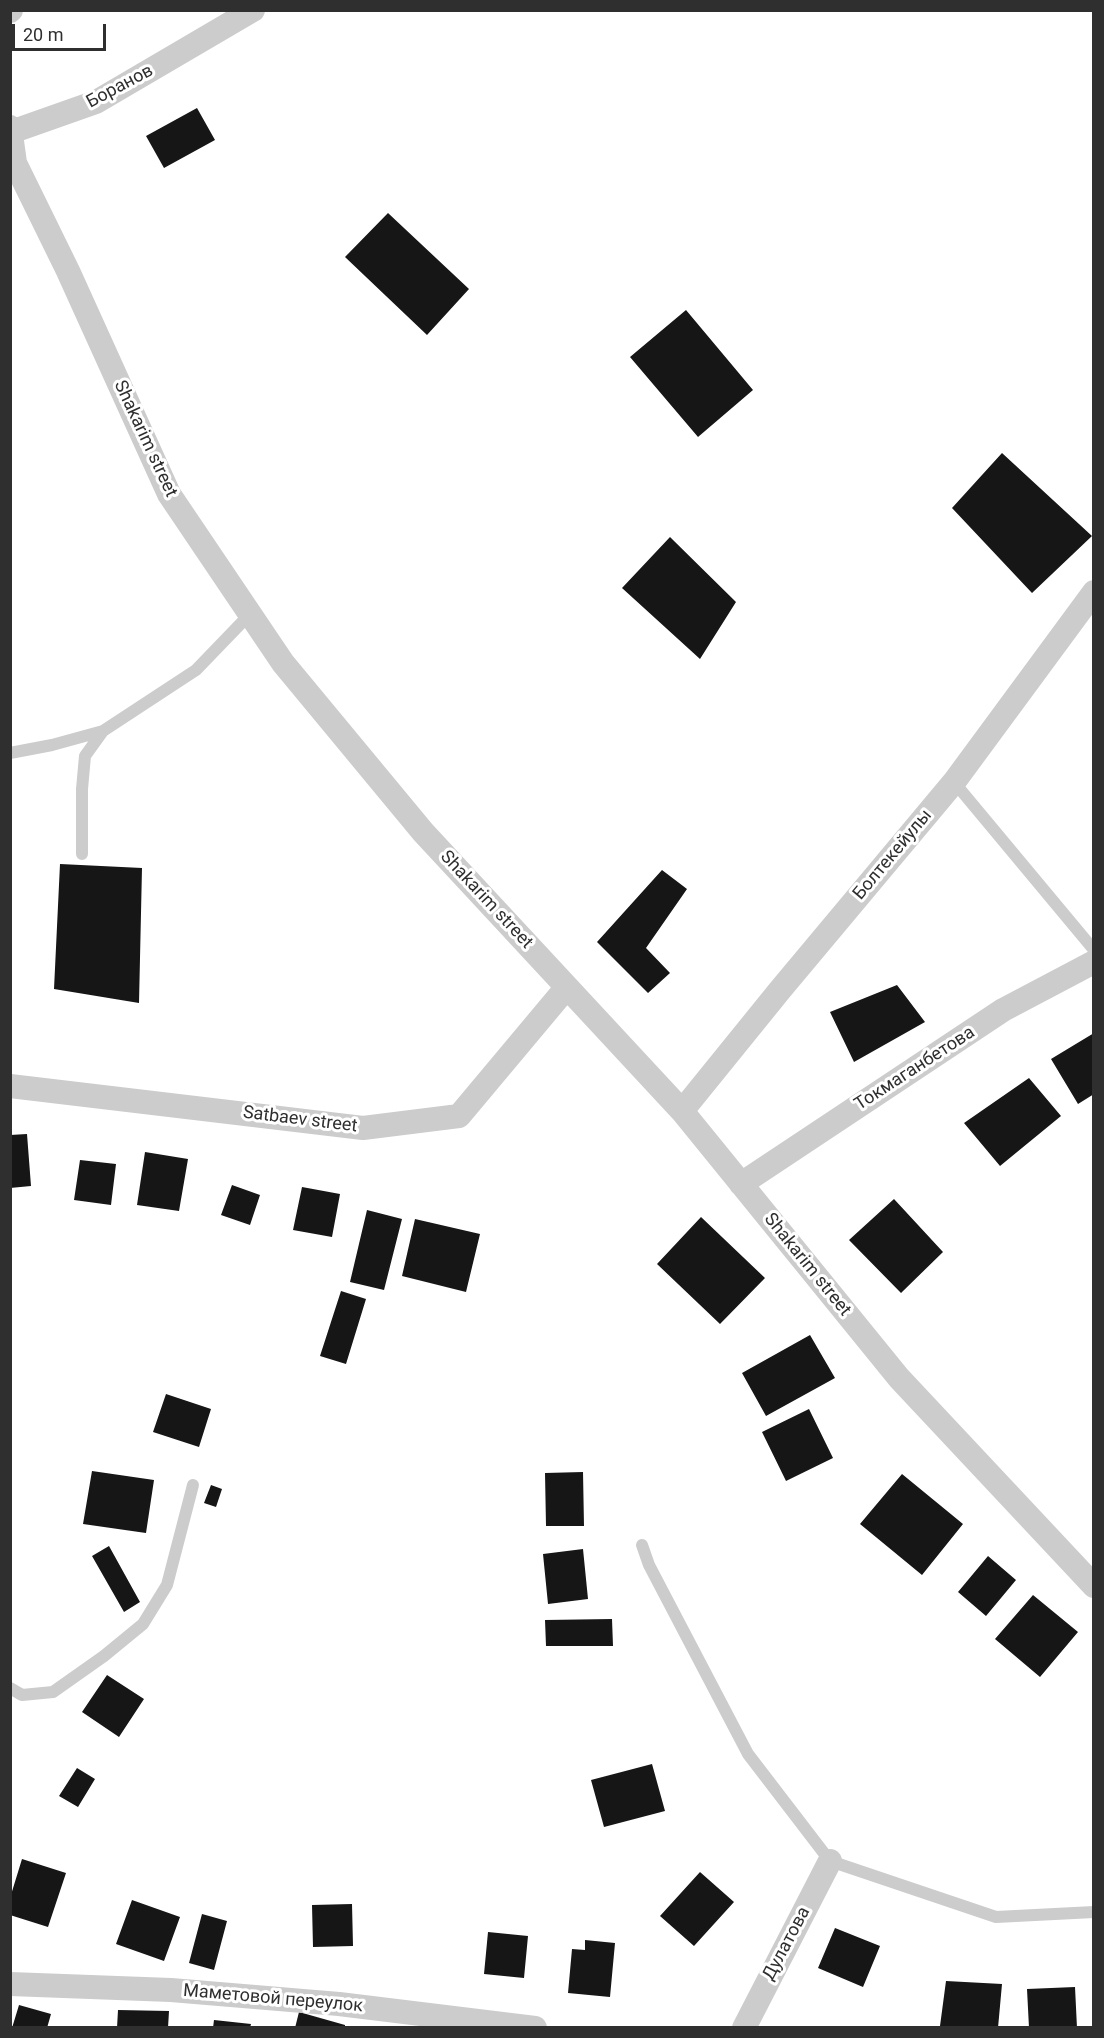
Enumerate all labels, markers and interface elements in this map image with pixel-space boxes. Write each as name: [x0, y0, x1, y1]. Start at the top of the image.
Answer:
scale bar: [15, 12, 110, 50]
text: 20 m: [23, 24, 63, 45]
street label: Боранов: [83, 60, 157, 114]
street label: Shakarim street: [109, 377, 181, 501]
street label: Болтекейулы: [849, 805, 937, 905]
street label: Shakarim street: [435, 847, 537, 953]
street label: Токмаганбетова: [851, 1022, 979, 1116]
street label: Satbaev street: [242, 1102, 358, 1138]
street label: Shakarim street: [759, 1209, 855, 1321]
street label: Дулатова: [759, 1903, 815, 1985]
street label: Маметовой переулок: [182, 1980, 364, 2018]

